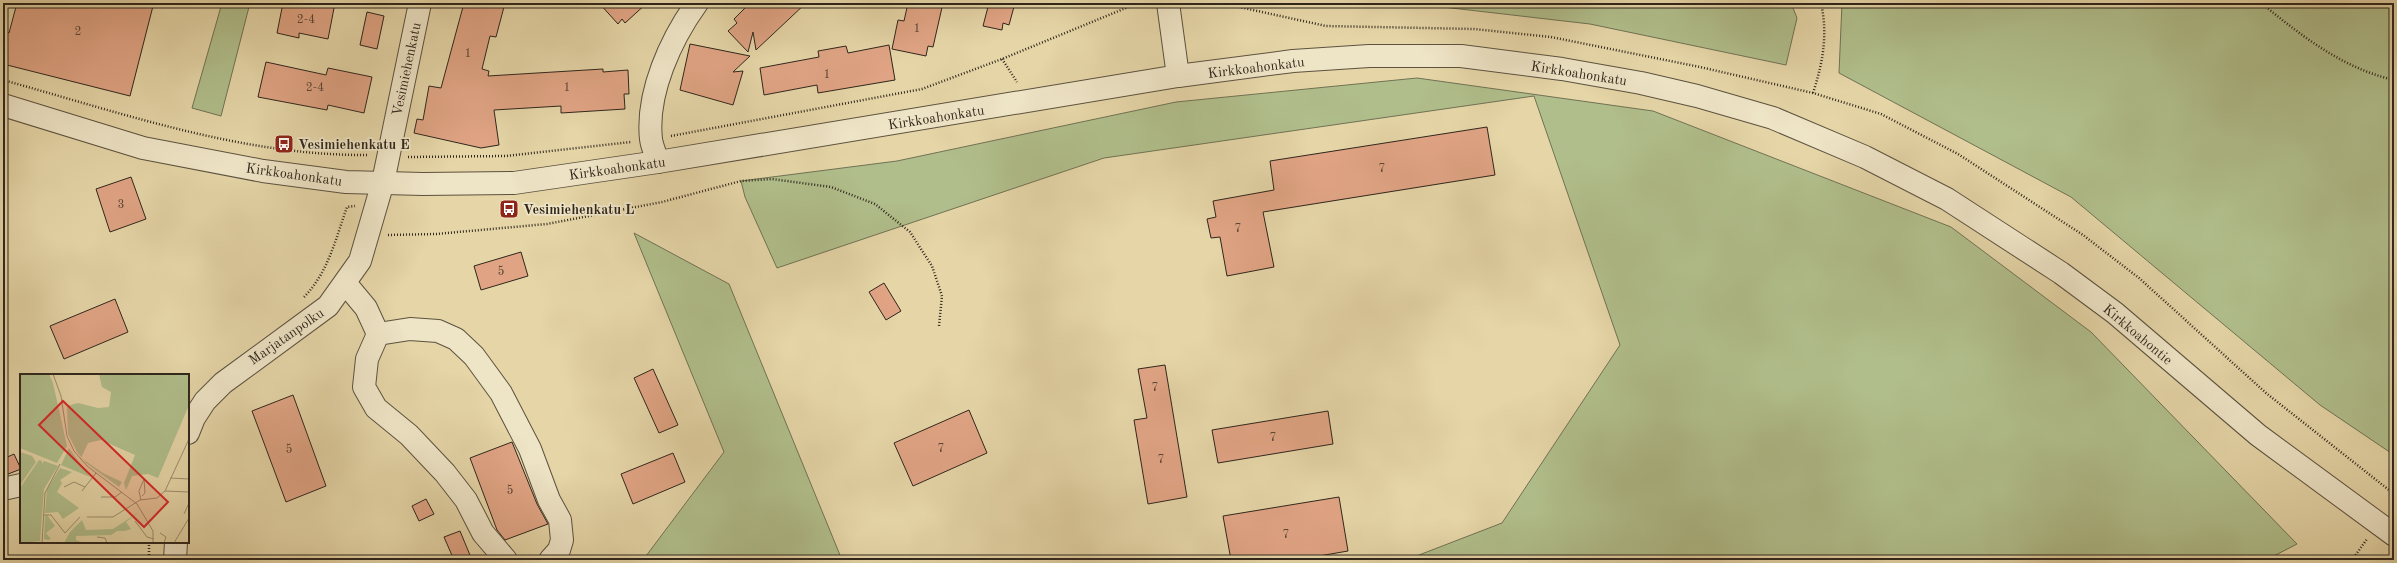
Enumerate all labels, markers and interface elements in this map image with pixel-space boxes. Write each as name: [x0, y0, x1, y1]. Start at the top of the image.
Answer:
house number: 2-4: [297, 14, 315, 26]
street label: Vesimiehenkatu: [390, 21, 424, 117]
house number: 1: [914, 23, 920, 35]
house number: 2: [75, 26, 81, 38]
house number: 1: [465, 48, 471, 60]
street label: Kirkkoahonkatu: [1207, 55, 1306, 81]
street label: Kirkkoahonkatu: [1530, 59, 1628, 89]
house number: 1: [824, 69, 830, 81]
house number: 2-4: [306, 82, 324, 94]
house number: 1: [564, 82, 570, 94]
street label: Kirkkoahonkatu: [887, 103, 986, 133]
bus stop icon: Vesimiehenkatu E: [273, 133, 295, 155]
place label: Vesimiehenkatu E: [298, 138, 410, 152]
street label: Kirkkoahonkatu: [568, 155, 667, 183]
street label: Kirkkoahonkatu: [245, 161, 343, 189]
house number: 7: [1379, 163, 1385, 175]
bus stop icon: Vesimiehenkatu L: [498, 198, 520, 220]
house number: 3: [118, 199, 124, 211]
place label: Vesimiehenkatu L: [523, 203, 634, 217]
house number: 7: [1235, 223, 1241, 235]
house number: 5: [498, 265, 505, 278]
street label: Kirkkoahontie: [2100, 302, 2175, 368]
street label: Marjatanpolku: [247, 306, 327, 368]
inset map: [20, 374, 189, 543]
house number: 7: [1152, 382, 1158, 394]
house number: 7: [1270, 432, 1276, 444]
house number: 5: [286, 443, 293, 456]
house number: 7: [938, 443, 944, 455]
house number: 7: [1158, 454, 1164, 466]
house number: 5: [507, 484, 514, 497]
house number: 7: [1283, 529, 1289, 541]

